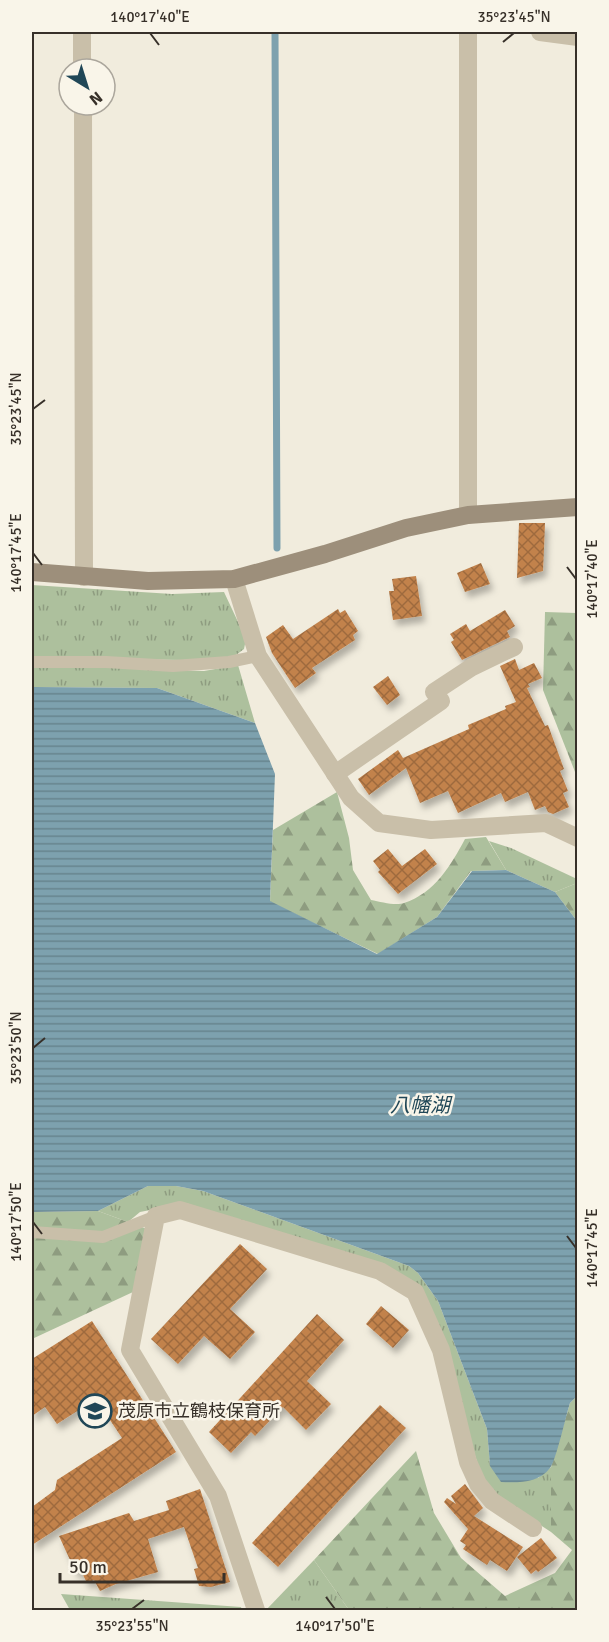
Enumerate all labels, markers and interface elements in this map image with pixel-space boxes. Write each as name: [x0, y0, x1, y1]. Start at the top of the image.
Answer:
text: 140°17'40"E: [110, 8, 190, 26]
text: 35°23'45"N: [477, 8, 551, 26]
north arrow: [57, 57, 117, 117]
text: N: [85, 87, 106, 109]
text: 35°23'45"N: [7, 372, 25, 446]
text: 140°17'45"E: [7, 513, 25, 593]
text: 140°17'40"E: [583, 539, 601, 619]
text: 35°23'50"N: [7, 1011, 25, 1085]
water label: 八幡湖: [390, 1093, 453, 1118]
text: 140°17'50"E: [7, 1182, 25, 1262]
text: 140°17'45"E: [583, 1208, 601, 1288]
school or university icon: 茂原市立鶴枝保育所: [77, 1393, 113, 1429]
place label: 茂原市立鶴枝保育所: [118, 1400, 280, 1422]
scale bar: [60, 1546, 224, 1584]
text: 50 m: [69, 1556, 107, 1578]
text: 35°23'55"N: [95, 1617, 169, 1635]
text: 140°17'50"E: [295, 1617, 375, 1635]

